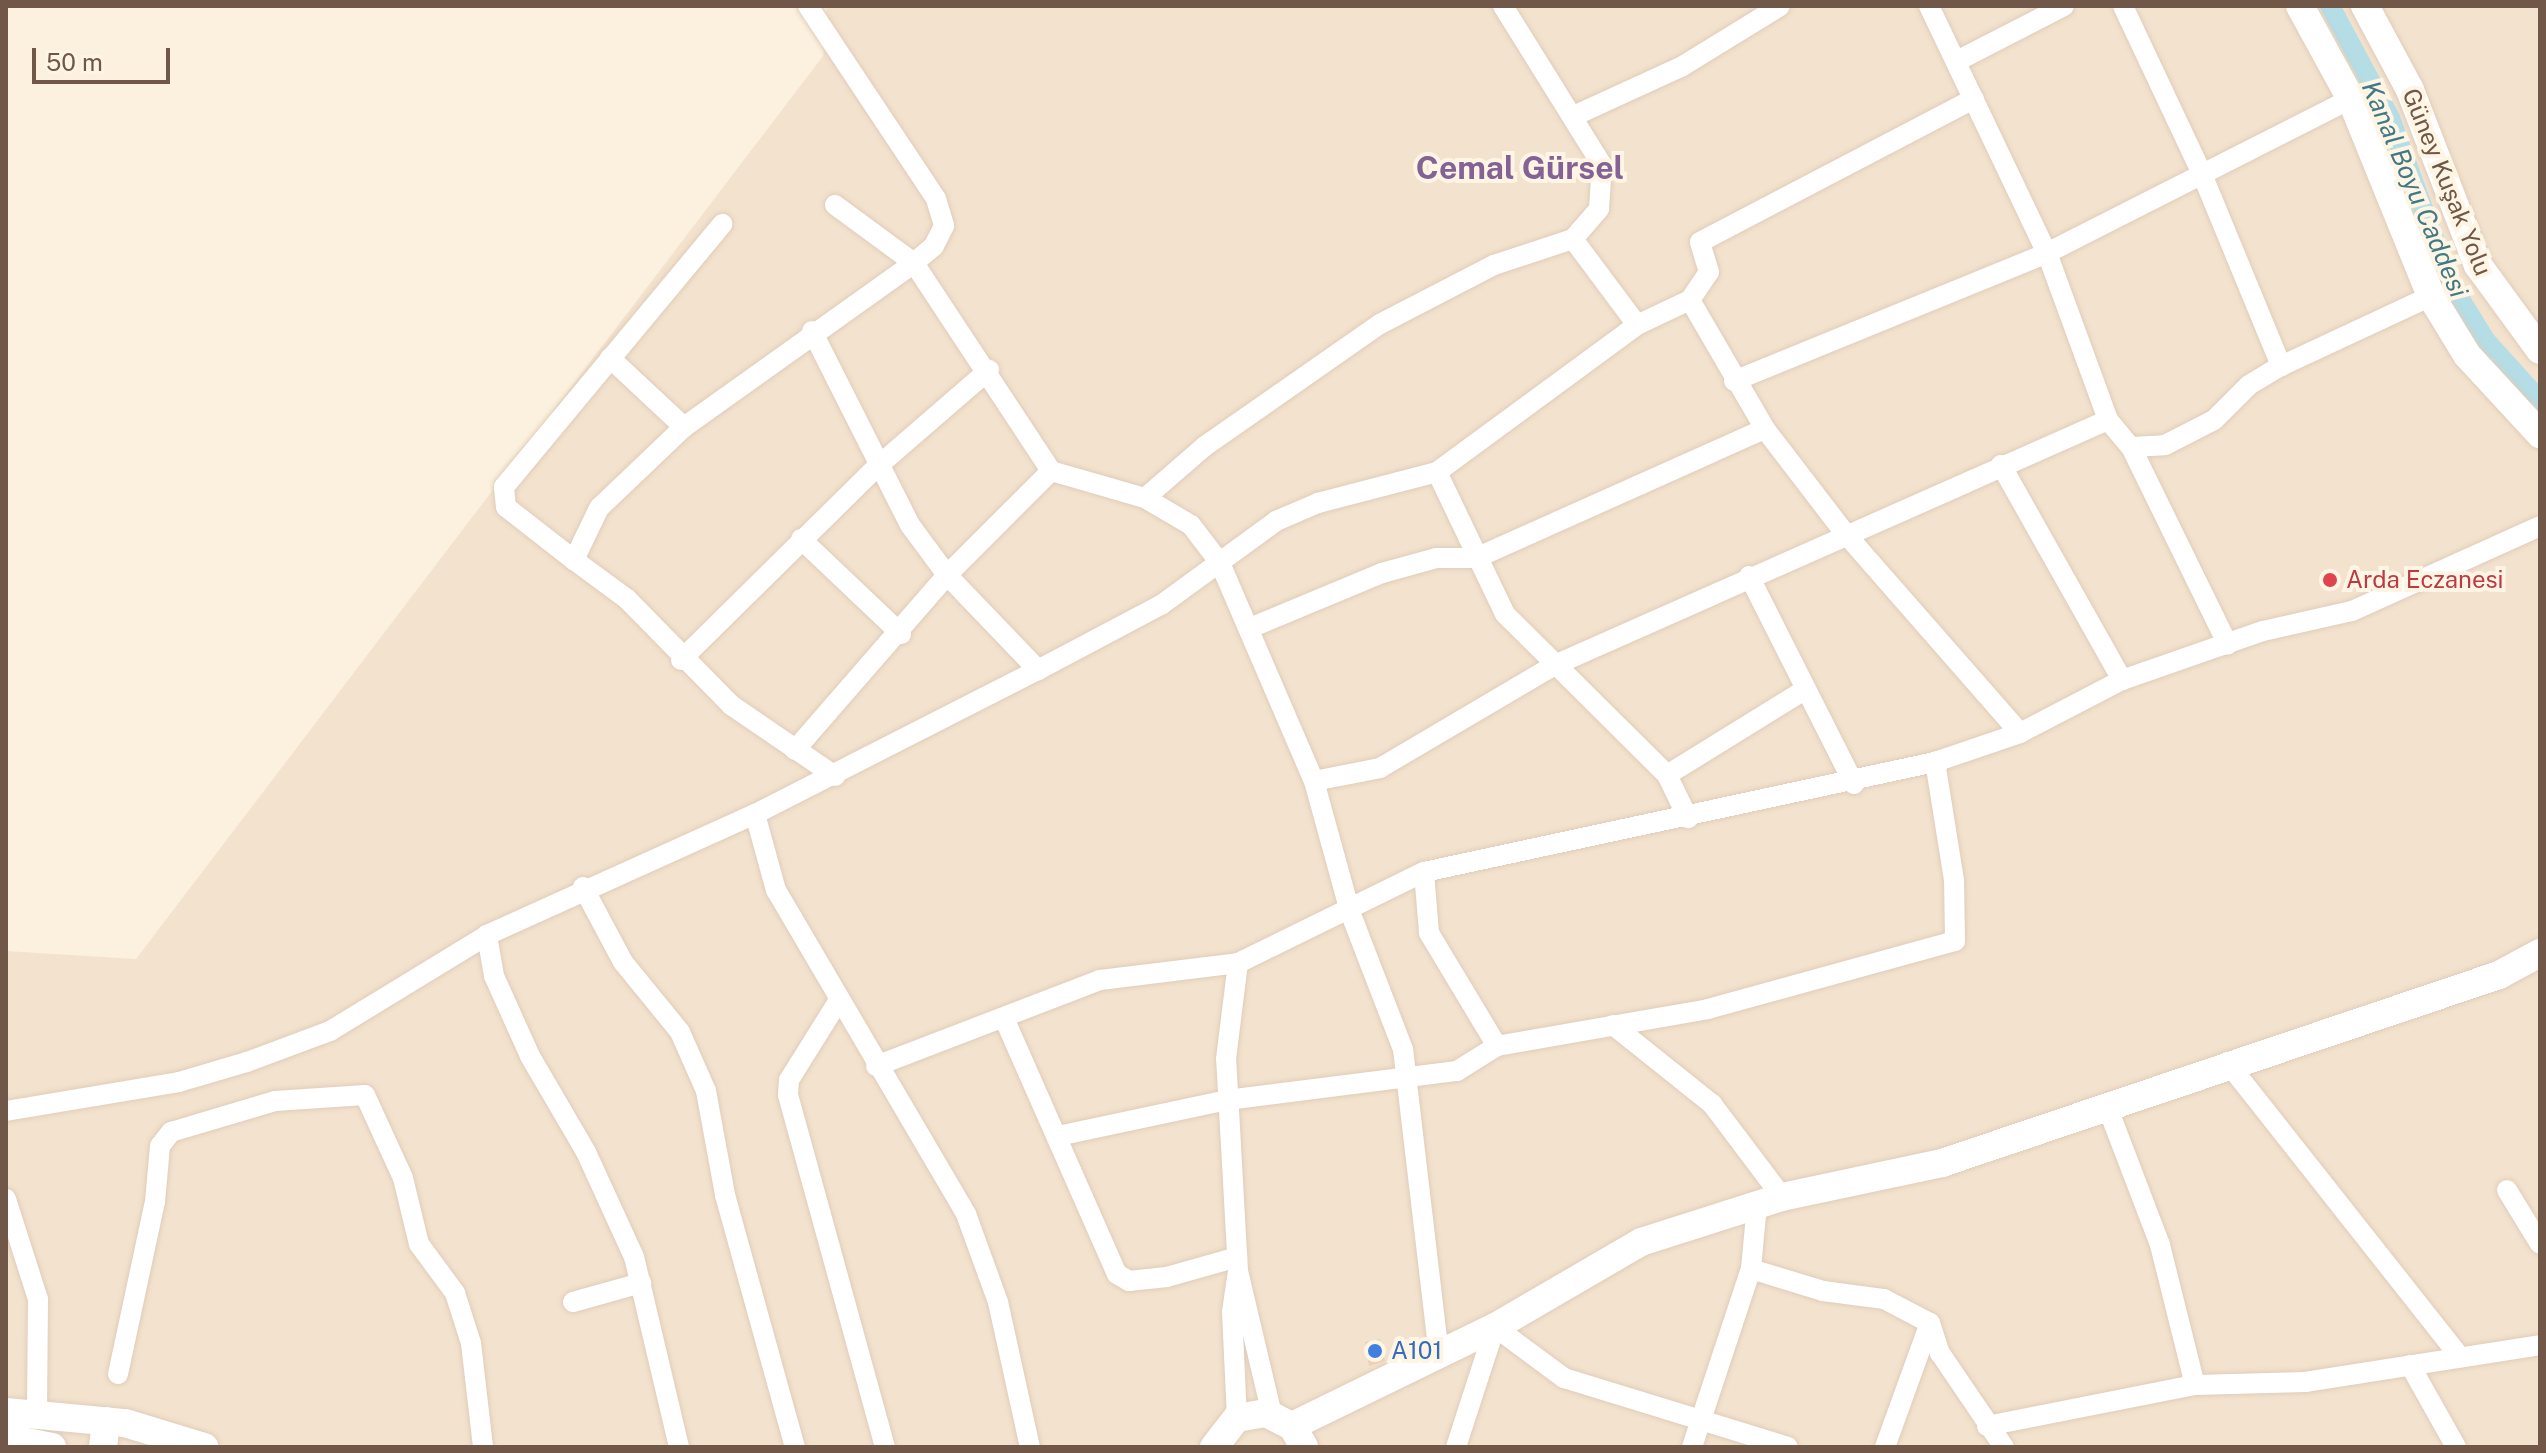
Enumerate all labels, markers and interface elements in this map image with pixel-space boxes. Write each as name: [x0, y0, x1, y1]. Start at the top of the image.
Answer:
scale bar: [36, 32, 174, 82]
text: 50 m: [46, 48, 103, 76]
water label: Kanal Boyu Caddesi: [2355, 76, 2475, 302]
street label: Güney Kuşak Yolu: [2396, 84, 2498, 280]
district label: Cemal Gürsel: [1416, 149, 1624, 187]
place label: Arda Eczanesi: [2346, 566, 2504, 594]
marker: Arda Eczanesi: [2321, 571, 2339, 589]
place label: A101: [1391, 1337, 1442, 1365]
marker: A101: [1366, 1342, 1384, 1360]

